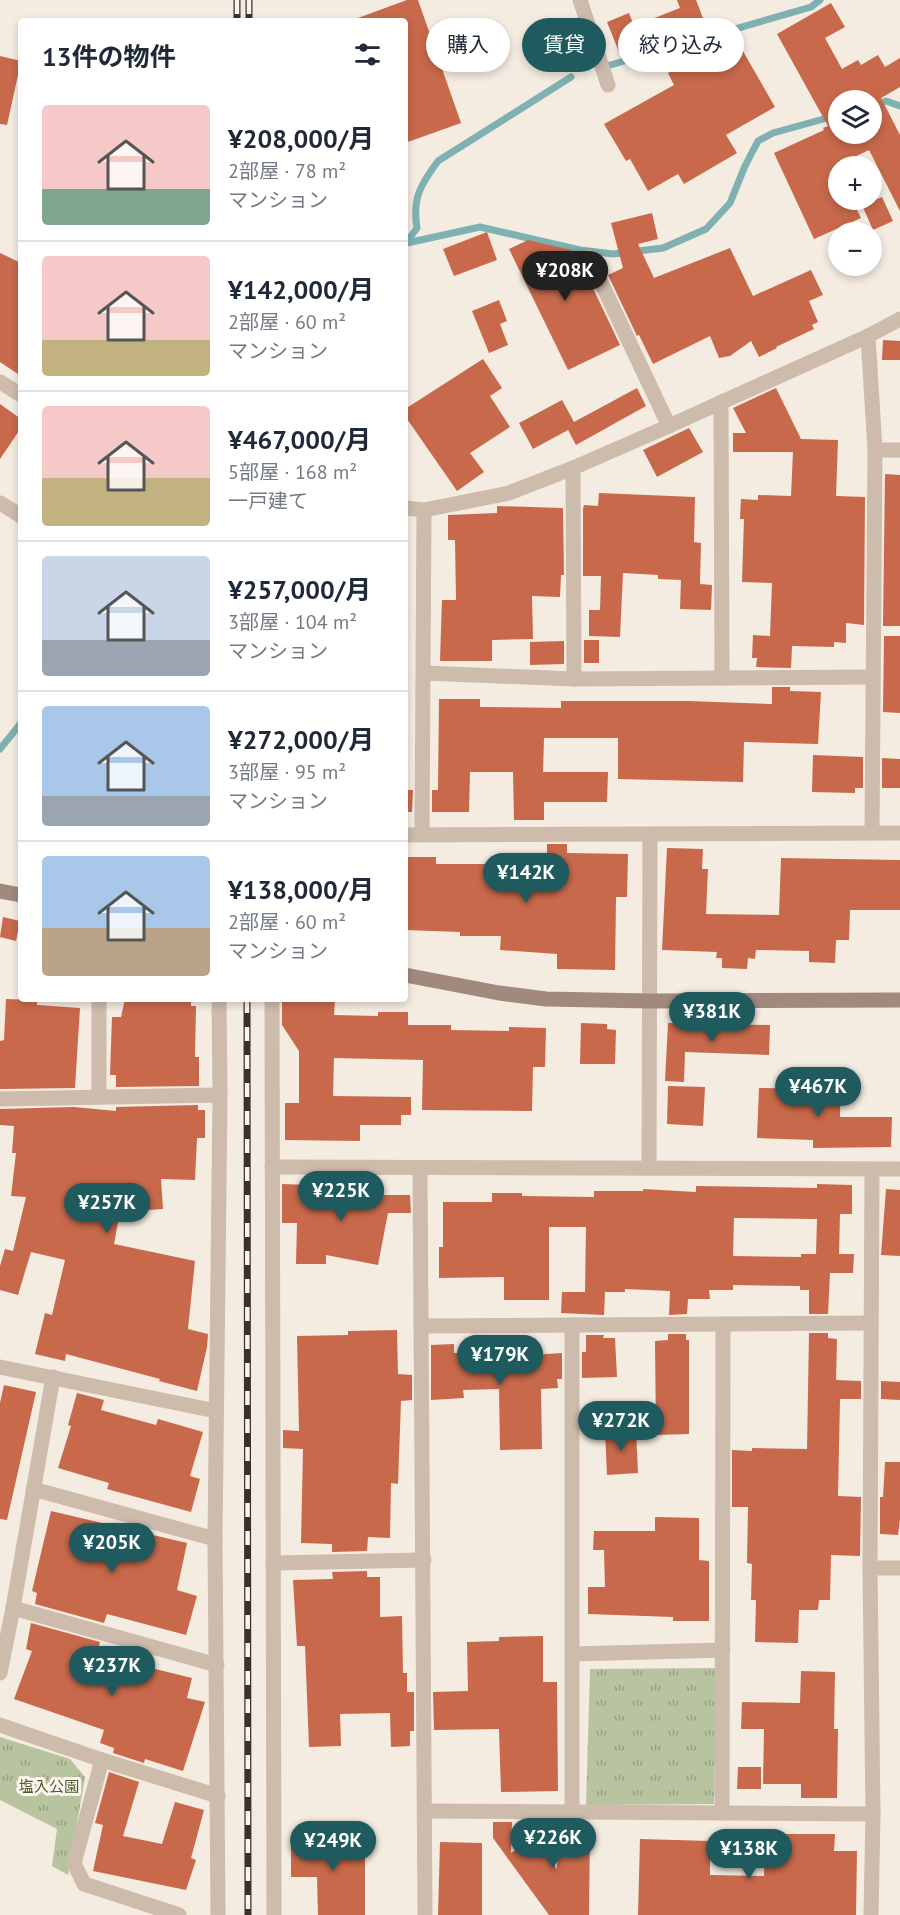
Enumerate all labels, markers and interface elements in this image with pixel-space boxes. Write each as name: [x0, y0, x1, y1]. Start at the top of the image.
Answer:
chip: 購入: [426, 18, 510, 72]
chip: 賃貸: [522, 18, 606, 72]
chip: 絞り込み: [618, 18, 744, 72]
icon: filters: [351, 38, 384, 71]
text: 13件の物件: [42, 40, 175, 73]
map controls: [828, 90, 882, 276]
button: layers: [828, 90, 882, 144]
text: ¥208,000/月: [228, 122, 374, 155]
icon: home: [90, 129, 162, 201]
button: +: [828, 156, 882, 210]
text: 2部屋 · 78 m²: [228, 158, 346, 184]
text: マンション: [228, 187, 328, 213]
button: −: [828, 222, 882, 276]
pin: ¥208K: [523, 251, 607, 302]
text: ¥208K: [536, 257, 594, 283]
text: ¥142,000/月: [228, 273, 374, 306]
icon: home: [90, 280, 162, 352]
text: 2部屋 · 60 m²: [228, 309, 346, 335]
text: マンション: [228, 338, 328, 364]
text: ¥467,000/月: [228, 423, 371, 456]
icon: home: [90, 430, 162, 502]
text: 5部屋 · 168 m²: [228, 459, 357, 485]
text: 一戸建て: [228, 488, 308, 514]
text: ¥257,000/月: [228, 573, 371, 606]
icon: home: [90, 580, 162, 652]
text: 3部屋 · 104 m²: [228, 609, 357, 635]
text: マンション: [228, 638, 328, 664]
text: ¥272,000/月: [228, 723, 374, 756]
icon: home: [90, 730, 162, 802]
text: 3部屋 · 95 m²: [228, 759, 346, 785]
text: マンション: [228, 788, 328, 814]
pin: ¥142K: [484, 853, 568, 904]
text: ¥142K: [497, 859, 555, 885]
text: ¥138,000/月: [228, 873, 374, 906]
icon: home: [90, 880, 162, 952]
text: 2部屋 · 60 m²: [228, 909, 346, 935]
text: マンション: [228, 938, 328, 964]
pin: ¥381K: [670, 992, 754, 1043]
text: ¥381K: [683, 998, 741, 1024]
pin: ¥467K: [776, 1067, 860, 1118]
text: ¥467K: [789, 1073, 847, 1099]
pin: ¥225K: [299, 1171, 383, 1222]
text: ¥225K: [312, 1177, 370, 1203]
pin: ¥257K: [65, 1183, 149, 1234]
text: ¥257K: [78, 1189, 136, 1215]
pin: ¥179K: [458, 1335, 542, 1386]
text: ¥179K: [471, 1341, 529, 1367]
pin: ¥272K: [579, 1401, 663, 1452]
text: ¥272K: [592, 1407, 650, 1433]
pin: ¥205K: [70, 1523, 154, 1574]
text: ¥205K: [83, 1529, 141, 1555]
pin: ¥237K: [70, 1646, 154, 1697]
text: ¥237K: [83, 1652, 141, 1678]
park label: 塩入公園: [19, 1777, 79, 1796]
pin: ¥226K: [511, 1818, 595, 1869]
pin: ¥249K: [291, 1821, 375, 1872]
text: ¥226K: [524, 1824, 582, 1850]
text: ¥249K: [304, 1827, 362, 1853]
pin: ¥138K: [707, 1829, 791, 1880]
text: ¥138K: [720, 1835, 778, 1861]

